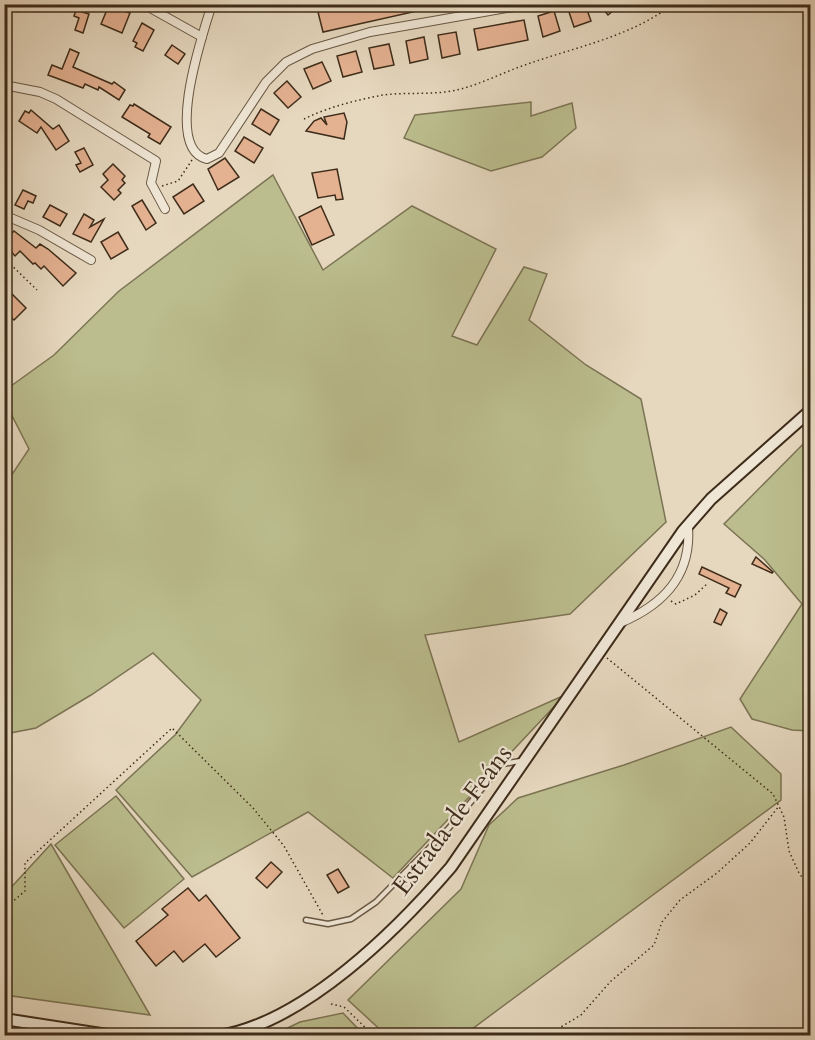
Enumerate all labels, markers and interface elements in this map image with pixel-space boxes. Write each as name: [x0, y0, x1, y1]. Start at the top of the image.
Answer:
street label: Estrada de Feáns: [384, 738, 520, 902]

